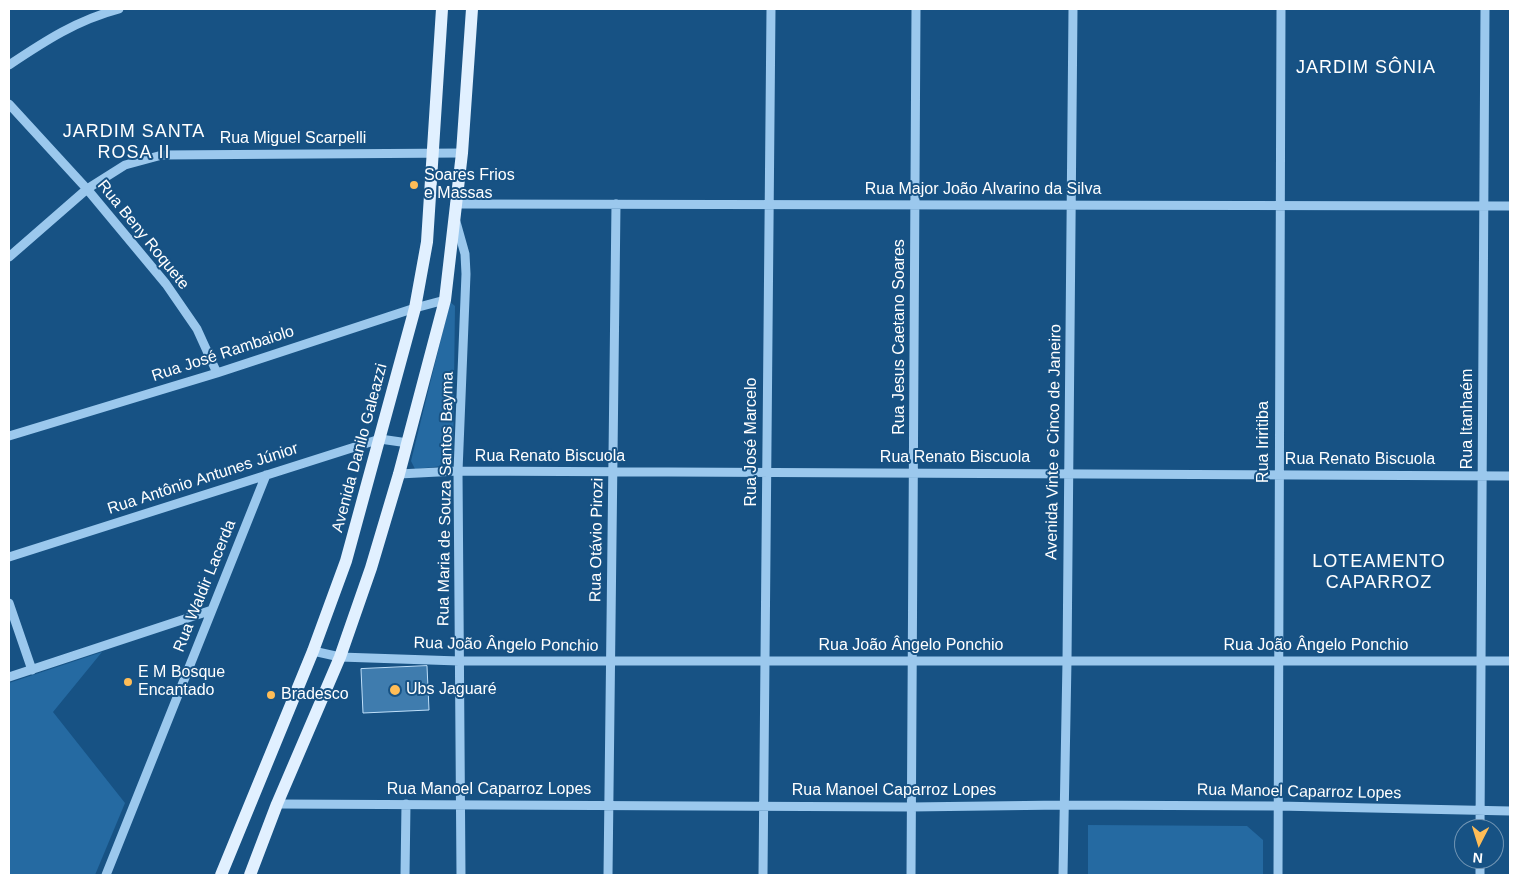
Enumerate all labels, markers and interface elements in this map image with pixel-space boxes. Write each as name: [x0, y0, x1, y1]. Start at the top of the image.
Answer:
district label: JARDIM SÔNIA: [1294, 57, 1438, 79]
district label: JARDIM SANTA ROSA II: [61, 121, 207, 163]
street label: Rua Miguel Scarpelli: [220, 129, 366, 149]
place label: Soares Frios e Massas: [424, 166, 515, 204]
street label: Rua Beny Roquete: [93, 176, 193, 294]
marker: Soares Frios e Massas: [408, 179, 420, 191]
street label: Rua Major João Alvarino da Silva: [865, 180, 1101, 200]
street label: Rua Jesus Caetano Soares: [890, 239, 910, 435]
street label: Rua José Rambaiolo: [149, 322, 297, 386]
street label: Avenida Vinte e Cinco de Janeiro: [1042, 324, 1066, 560]
street label: Avenida Danilo Galeazzi: [328, 361, 392, 535]
street label: Rua Itanhaém: [1458, 369, 1478, 469]
street label: Rua Maria de Souza Santos Bayma: [434, 372, 458, 626]
street label: Rua José Marcelo: [742, 378, 762, 506]
street label: Rua Iriritiba: [1254, 401, 1274, 483]
street label: Rua Antônio Antunes Júnior: [105, 439, 301, 519]
street label: Rua Renato Biscuola: [475, 447, 625, 467]
street label: Rua Renato Biscuola: [880, 448, 1030, 468]
street label: Rua Renato Biscuola: [1285, 450, 1435, 470]
street label: Rua Otávio Pirozi: [586, 478, 608, 602]
street label: Rua Waldir Lacerda: [170, 517, 240, 655]
district label: LOTEAMENTO CAPARROZ: [1311, 551, 1447, 594]
street label: Rua João Ângelo Ponchio: [413, 634, 599, 656]
street label: Rua João Ângelo Ponchio: [818, 636, 1004, 656]
street label: Rua João Ângelo Ponchio: [1223, 636, 1409, 656]
place label: E M Bosque Encantado: [138, 663, 225, 701]
marker: E M Bosque Encantado: [122, 676, 134, 688]
place label: Ubs Jaguaré: [406, 680, 497, 700]
marker: Ubs Jaguaré: [388, 683, 402, 697]
place label: Bradesco: [281, 685, 349, 705]
marker: Bradesco: [265, 689, 277, 701]
street label: Rua Manoel Caparroz Lopes: [387, 780, 591, 800]
street label: Rua Manoel Caparroz Lopes: [792, 781, 996, 801]
street label: Rua Manoel Caparroz Lopes: [1197, 781, 1401, 803]
north arrow: [1454, 819, 1504, 869]
text: N: [1472, 850, 1484, 866]

